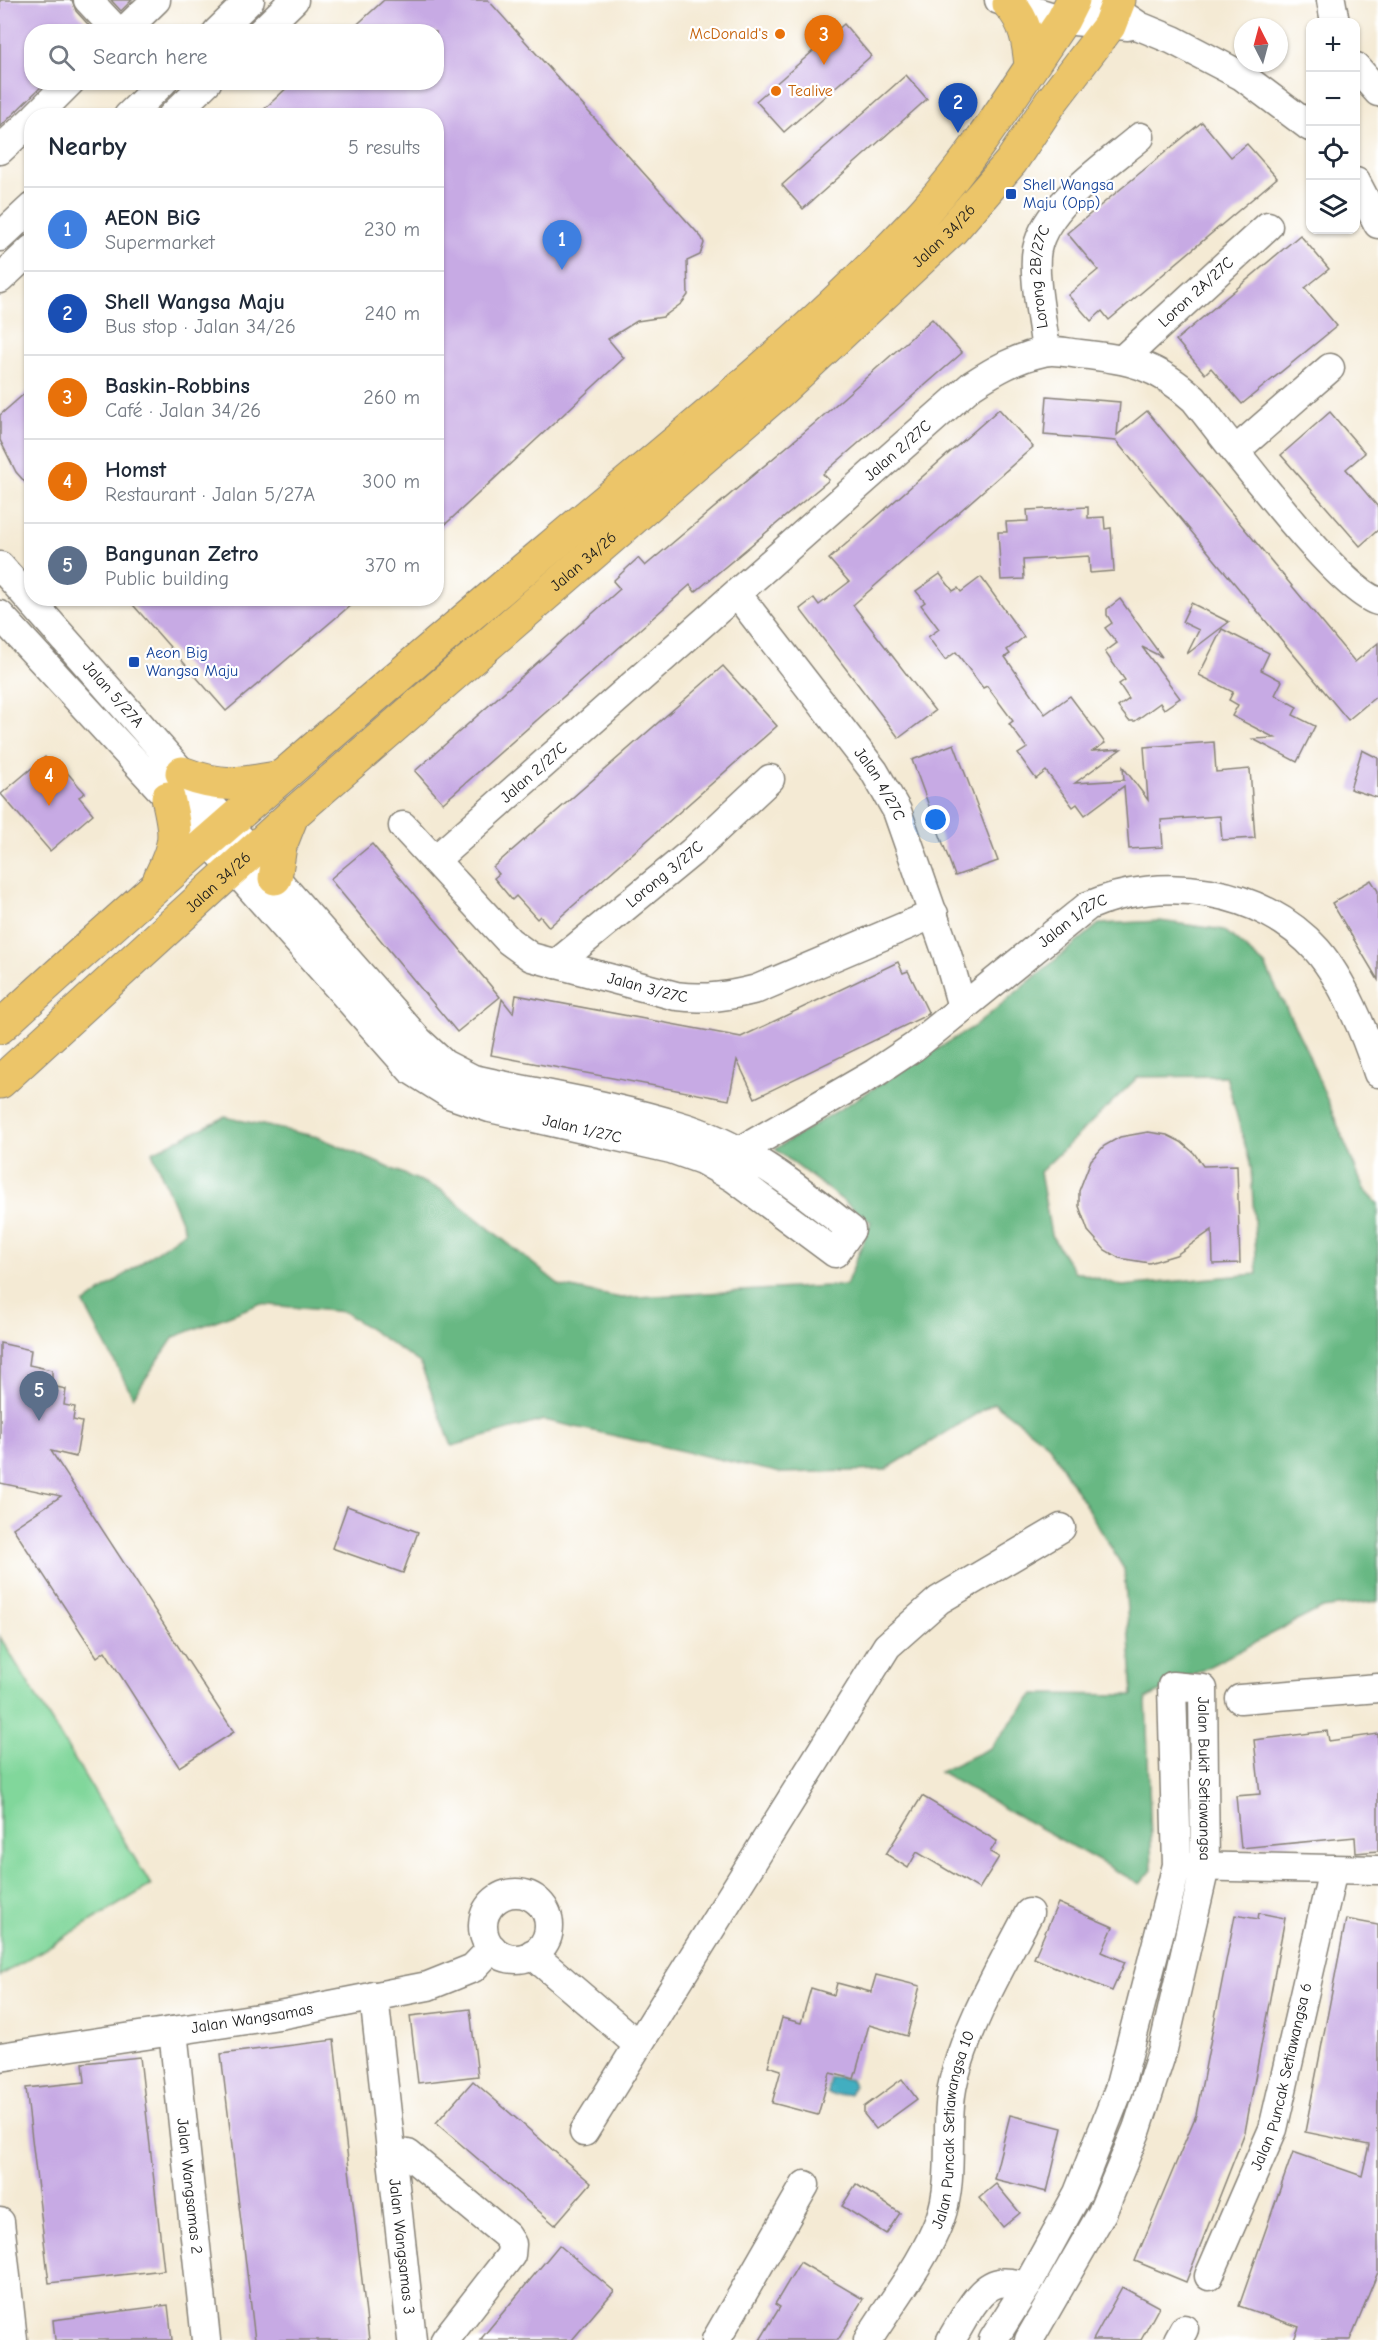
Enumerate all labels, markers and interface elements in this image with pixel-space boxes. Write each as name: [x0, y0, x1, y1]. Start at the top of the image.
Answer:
pin: 3: [804, 16, 844, 65]
north arrow: [1234, 18, 1288, 72]
map controls: [1306, 18, 1360, 234]
button: +: [1306, 18, 1360, 72]
search box: [24, 24, 444, 90]
place label: McDonald's: [689, 25, 768, 43]
marker: McDonald's: [773, 27, 787, 41]
icon: search: [45, 41, 78, 74]
text: Search here: [93, 44, 208, 70]
button: −: [1306, 72, 1360, 126]
place label: Tealive: [788, 82, 833, 100]
marker: Tealive: [769, 84, 783, 98]
pin: 2: [938, 84, 978, 133]
button: locate: [1306, 126, 1360, 180]
text: Nearby: [48, 132, 127, 162]
text: 5 results: [348, 136, 420, 159]
place label: Shell Wangsa Maju (Opp): [1023, 176, 1114, 212]
button: layers: [1306, 180, 1360, 234]
marker: Shell Wangsa Maju (Opp): [1004, 187, 1018, 201]
street label: Jalan 34/26: [909, 201, 979, 271]
text: AEON BiG: [105, 205, 201, 231]
text: 1: [64, 218, 71, 241]
text: 230 m: [364, 218, 420, 241]
pin: 1: [542, 220, 582, 270]
street label: Lorong 2B/27C: [1027, 222, 1054, 330]
text: Supermarket: [105, 231, 215, 254]
street label: Loron 2A/27C: [1155, 253, 1237, 331]
text: Shell Wangsa Maju: [105, 289, 285, 315]
text: 2: [63, 302, 72, 325]
text: 240 m: [365, 302, 420, 325]
text: Bus stop · Jalan 34/26: [105, 315, 296, 338]
text: Baskin-Robbins: [105, 373, 250, 399]
text: 3: [63, 386, 72, 409]
text: 260 m: [363, 386, 420, 409]
text: Café · Jalan 34/26: [105, 399, 261, 422]
street label: Jalan 2/27C: [861, 416, 935, 485]
text: Homst: [105, 457, 166, 483]
text: 4: [63, 470, 72, 493]
text: 300 m: [362, 470, 420, 493]
text: Restaurant · Jalan 5/27A: [105, 483, 315, 506]
street label: Jalan 34/26: [547, 528, 620, 595]
text: Bangunan Zetro: [105, 541, 259, 567]
text: 5: [62, 554, 73, 577]
text: 370 m: [365, 554, 420, 577]
text: Public building: [105, 567, 229, 590]
place label: Aeon Big Wangsa Maju: [146, 644, 238, 680]
marker: Aeon Big Wangsa Maju: [127, 655, 141, 669]
street label: Jalan 5/27A: [79, 657, 147, 731]
street label: Jalan 2/27C: [497, 738, 571, 807]
street label: Jalan 4/27C: [850, 744, 909, 823]
pin: 4: [29, 756, 68, 806]
your location: [921, 805, 950, 834]
street label: Lorong 3/27C: [623, 837, 707, 911]
street label: Jalan 34/26: [182, 848, 255, 916]
street label: Jalan 1/27C: [1035, 891, 1109, 951]
street label: Jalan 3/27C: [605, 969, 689, 1006]
street label: Jalan 1/27C: [541, 1111, 623, 1147]
pin: 5: [20, 1372, 58, 1421]
street label: Jalan Bukit Setiawangsa: [1194, 1697, 1214, 1861]
street label: Jalan Puncak Setiawangsa 6: [1247, 1981, 1316, 2173]
street label: Jalan Wangsamas: [190, 2000, 315, 2037]
street label: Jalan Puncak Setiawangsa 10: [928, 2028, 978, 2231]
street label: Jalan Wangsamas 2: [173, 2117, 206, 2255]
street label: Jalan Wangsamas 3: [385, 2178, 418, 2315]

